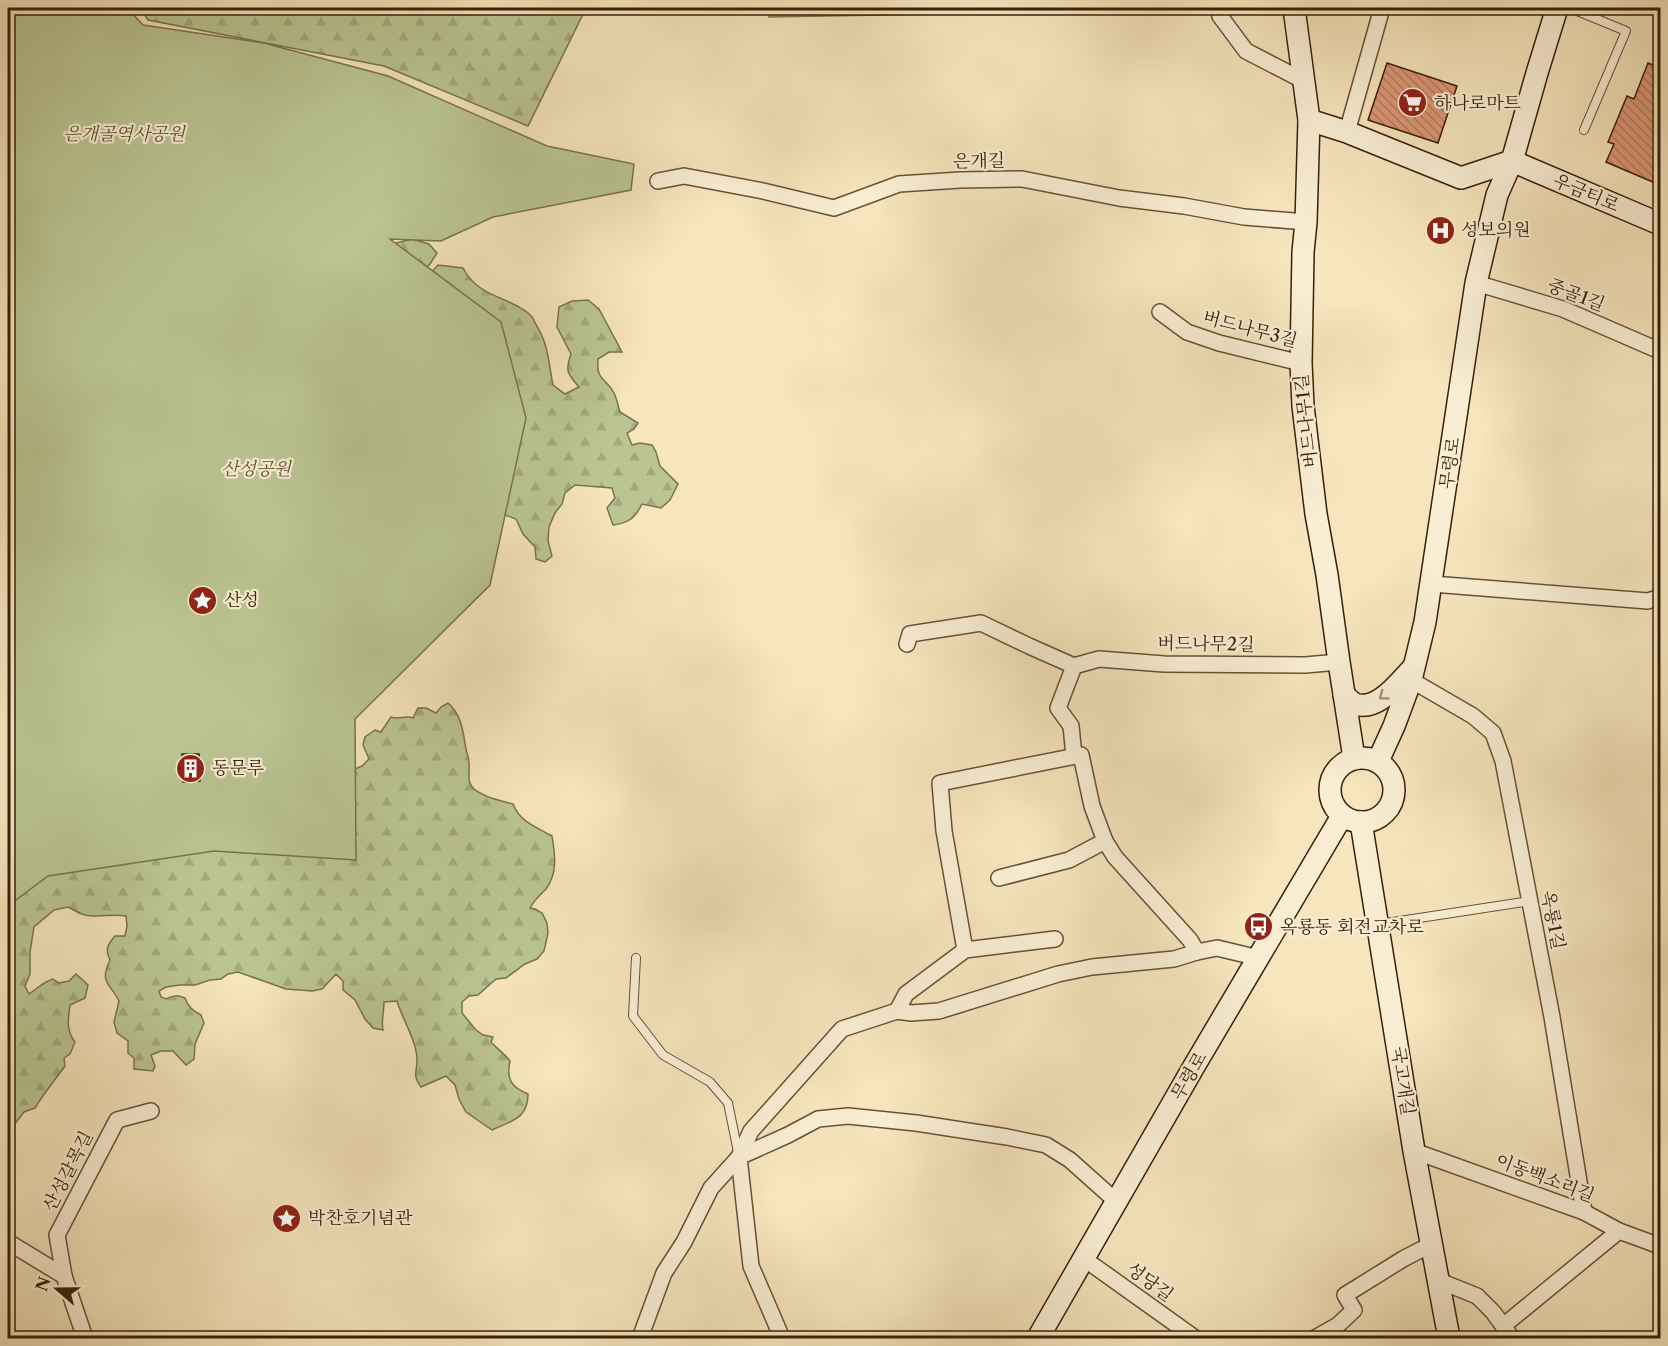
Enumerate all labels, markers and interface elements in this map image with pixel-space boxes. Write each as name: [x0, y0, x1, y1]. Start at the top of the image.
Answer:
supermarket icon: 하나로마트: [1397, 87, 1429, 119]
place label: 하나로마트: [1434, 92, 1522, 114]
park label: 은개골역사공원: [63, 123, 186, 145]
street label: 은개길: [953, 150, 1005, 172]
street label: 우금티로: [1550, 169, 1622, 217]
hospital icon: 성보의원: [1424, 214, 1456, 246]
place label: 성보의원: [1461, 219, 1531, 241]
street label: 중골1길: [1544, 274, 1608, 316]
street label: 버드나무3길: [1200, 306, 1300, 352]
street label: 버드나무1길: [1290, 373, 1322, 469]
street label: 무령로: [1435, 436, 1465, 490]
park label: 산성공원: [221, 458, 292, 480]
place icon: 산성: [187, 584, 219, 616]
place label: 산성: [224, 589, 259, 611]
street label: 버드나무2길: [1157, 632, 1255, 656]
one-way arrow: [1378, 689, 1389, 700]
building icon: 동문루: [175, 752, 207, 784]
place label: 동문루: [212, 757, 264, 779]
street label: 옥룡1길: [1537, 889, 1569, 951]
bus stop icon: 옥룡동 회전교차로: [1243, 911, 1275, 943]
place label: 옥룡동 회전교차로: [1280, 916, 1424, 938]
street label: 국고개길: [1387, 1045, 1419, 1117]
street label: 무령로: [1166, 1048, 1212, 1104]
street label: 산성갈목길: [38, 1127, 98, 1215]
street label: 이동백소리길: [1492, 1149, 1598, 1207]
place icon: 박찬호기념관: [271, 1202, 303, 1234]
place label: 박찬호기념관: [308, 1207, 413, 1229]
street label: 성당길: [1122, 1258, 1178, 1306]
north arrow: [27, 1259, 87, 1319]
text: N: [31, 1274, 55, 1294]

